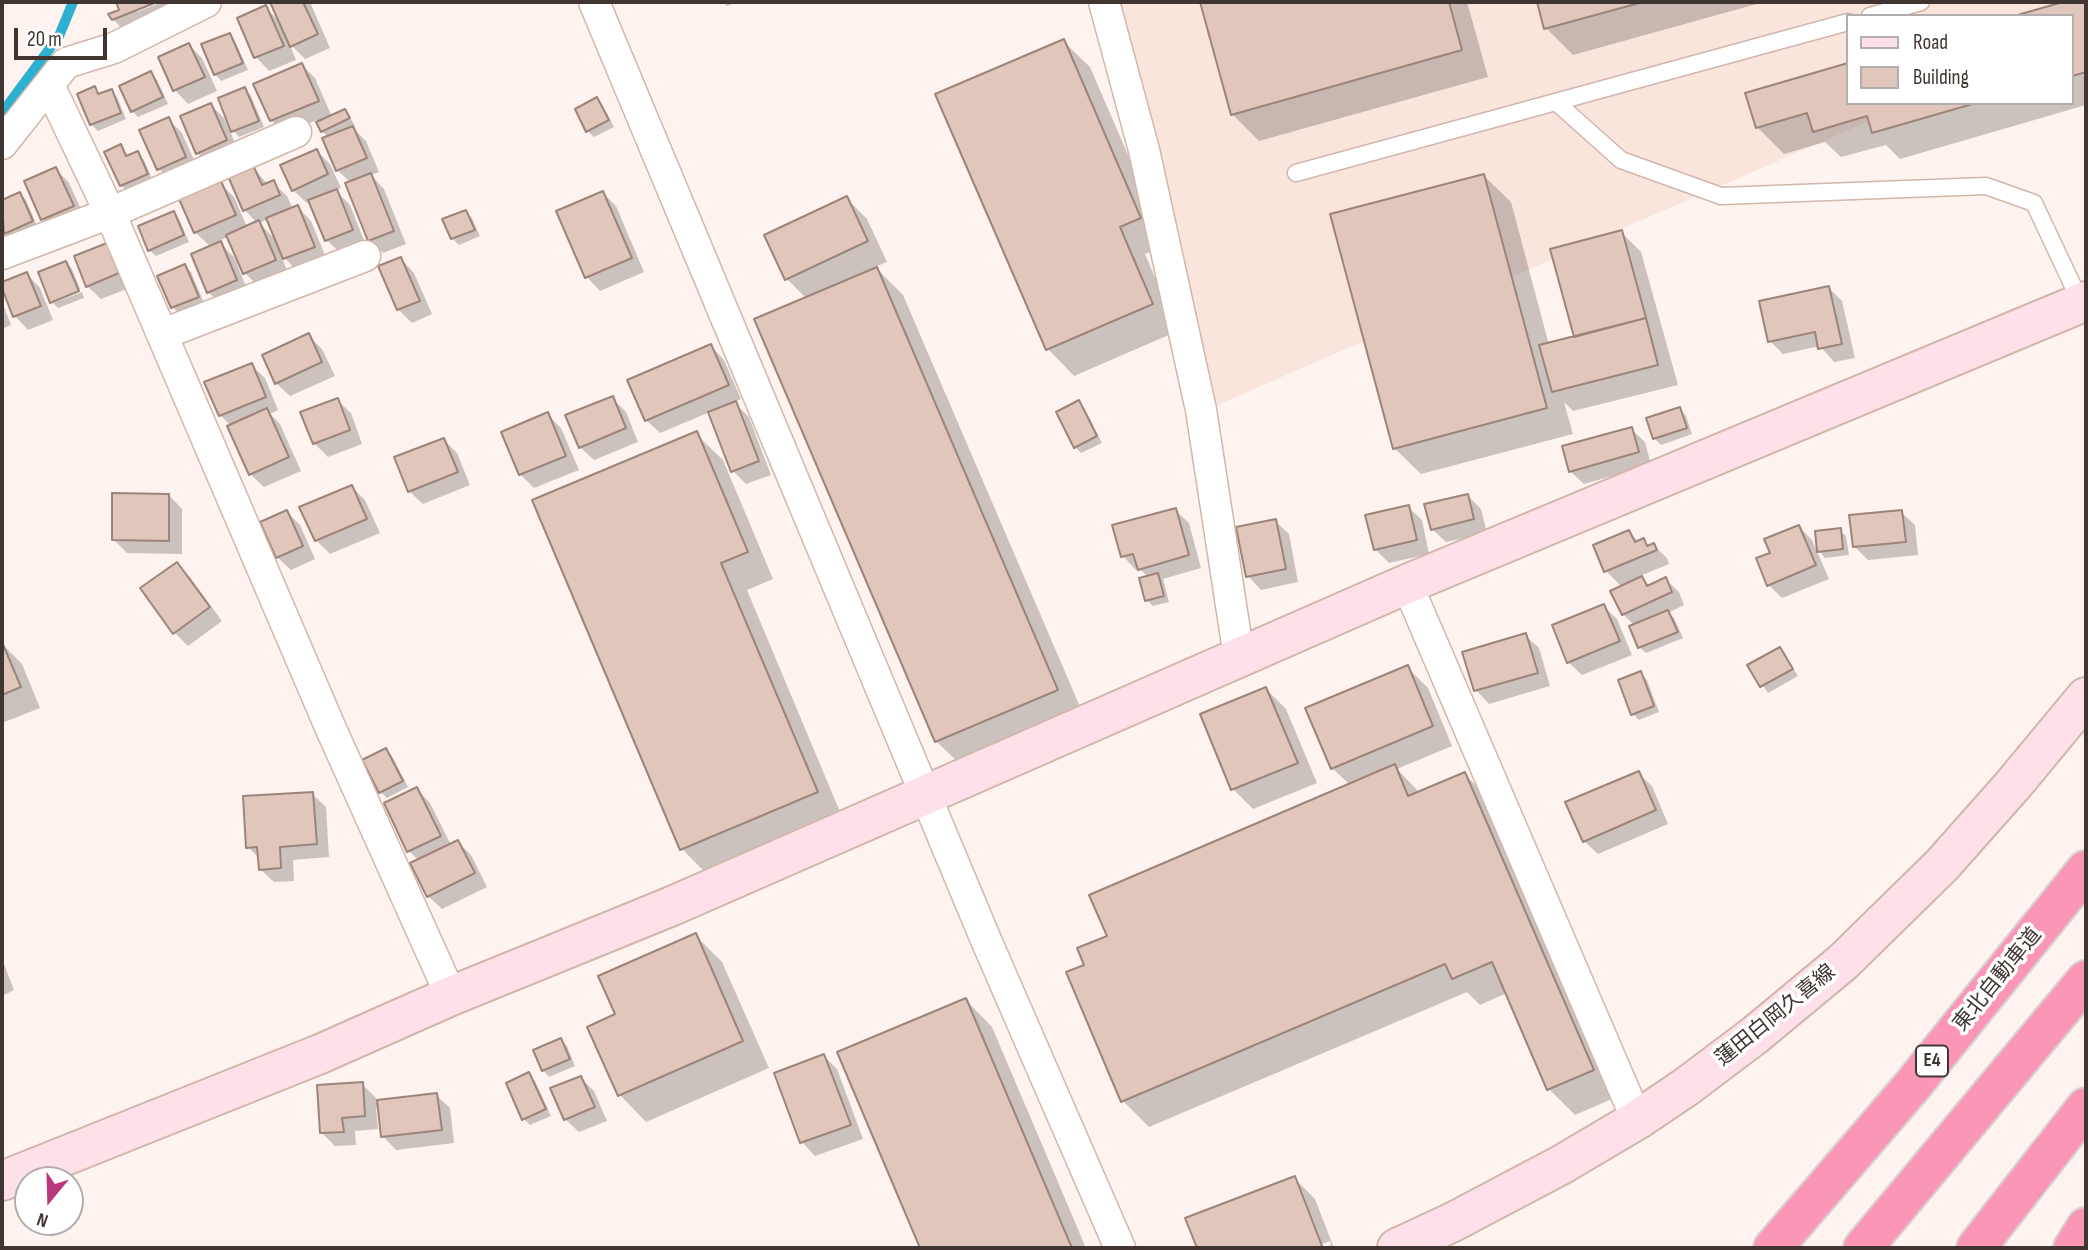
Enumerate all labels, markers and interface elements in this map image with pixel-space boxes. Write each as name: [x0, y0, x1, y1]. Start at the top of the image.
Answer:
scale bar: [18, 14, 110, 58]
legend: [1846, 14, 2074, 105]
text: 20 m: [27, 27, 62, 52]
text: Road: [1913, 30, 1948, 55]
text: Building: [1913, 65, 1969, 90]
street label: 東北自動車道: [1949, 923, 2047, 1037]
street label: 蓮田白岡久喜線: [1711, 960, 1841, 1072]
road number: E4: [1916, 1046, 1948, 1077]
north arrow: [14, 1166, 84, 1236]
text: N: [34, 1207, 51, 1232]

